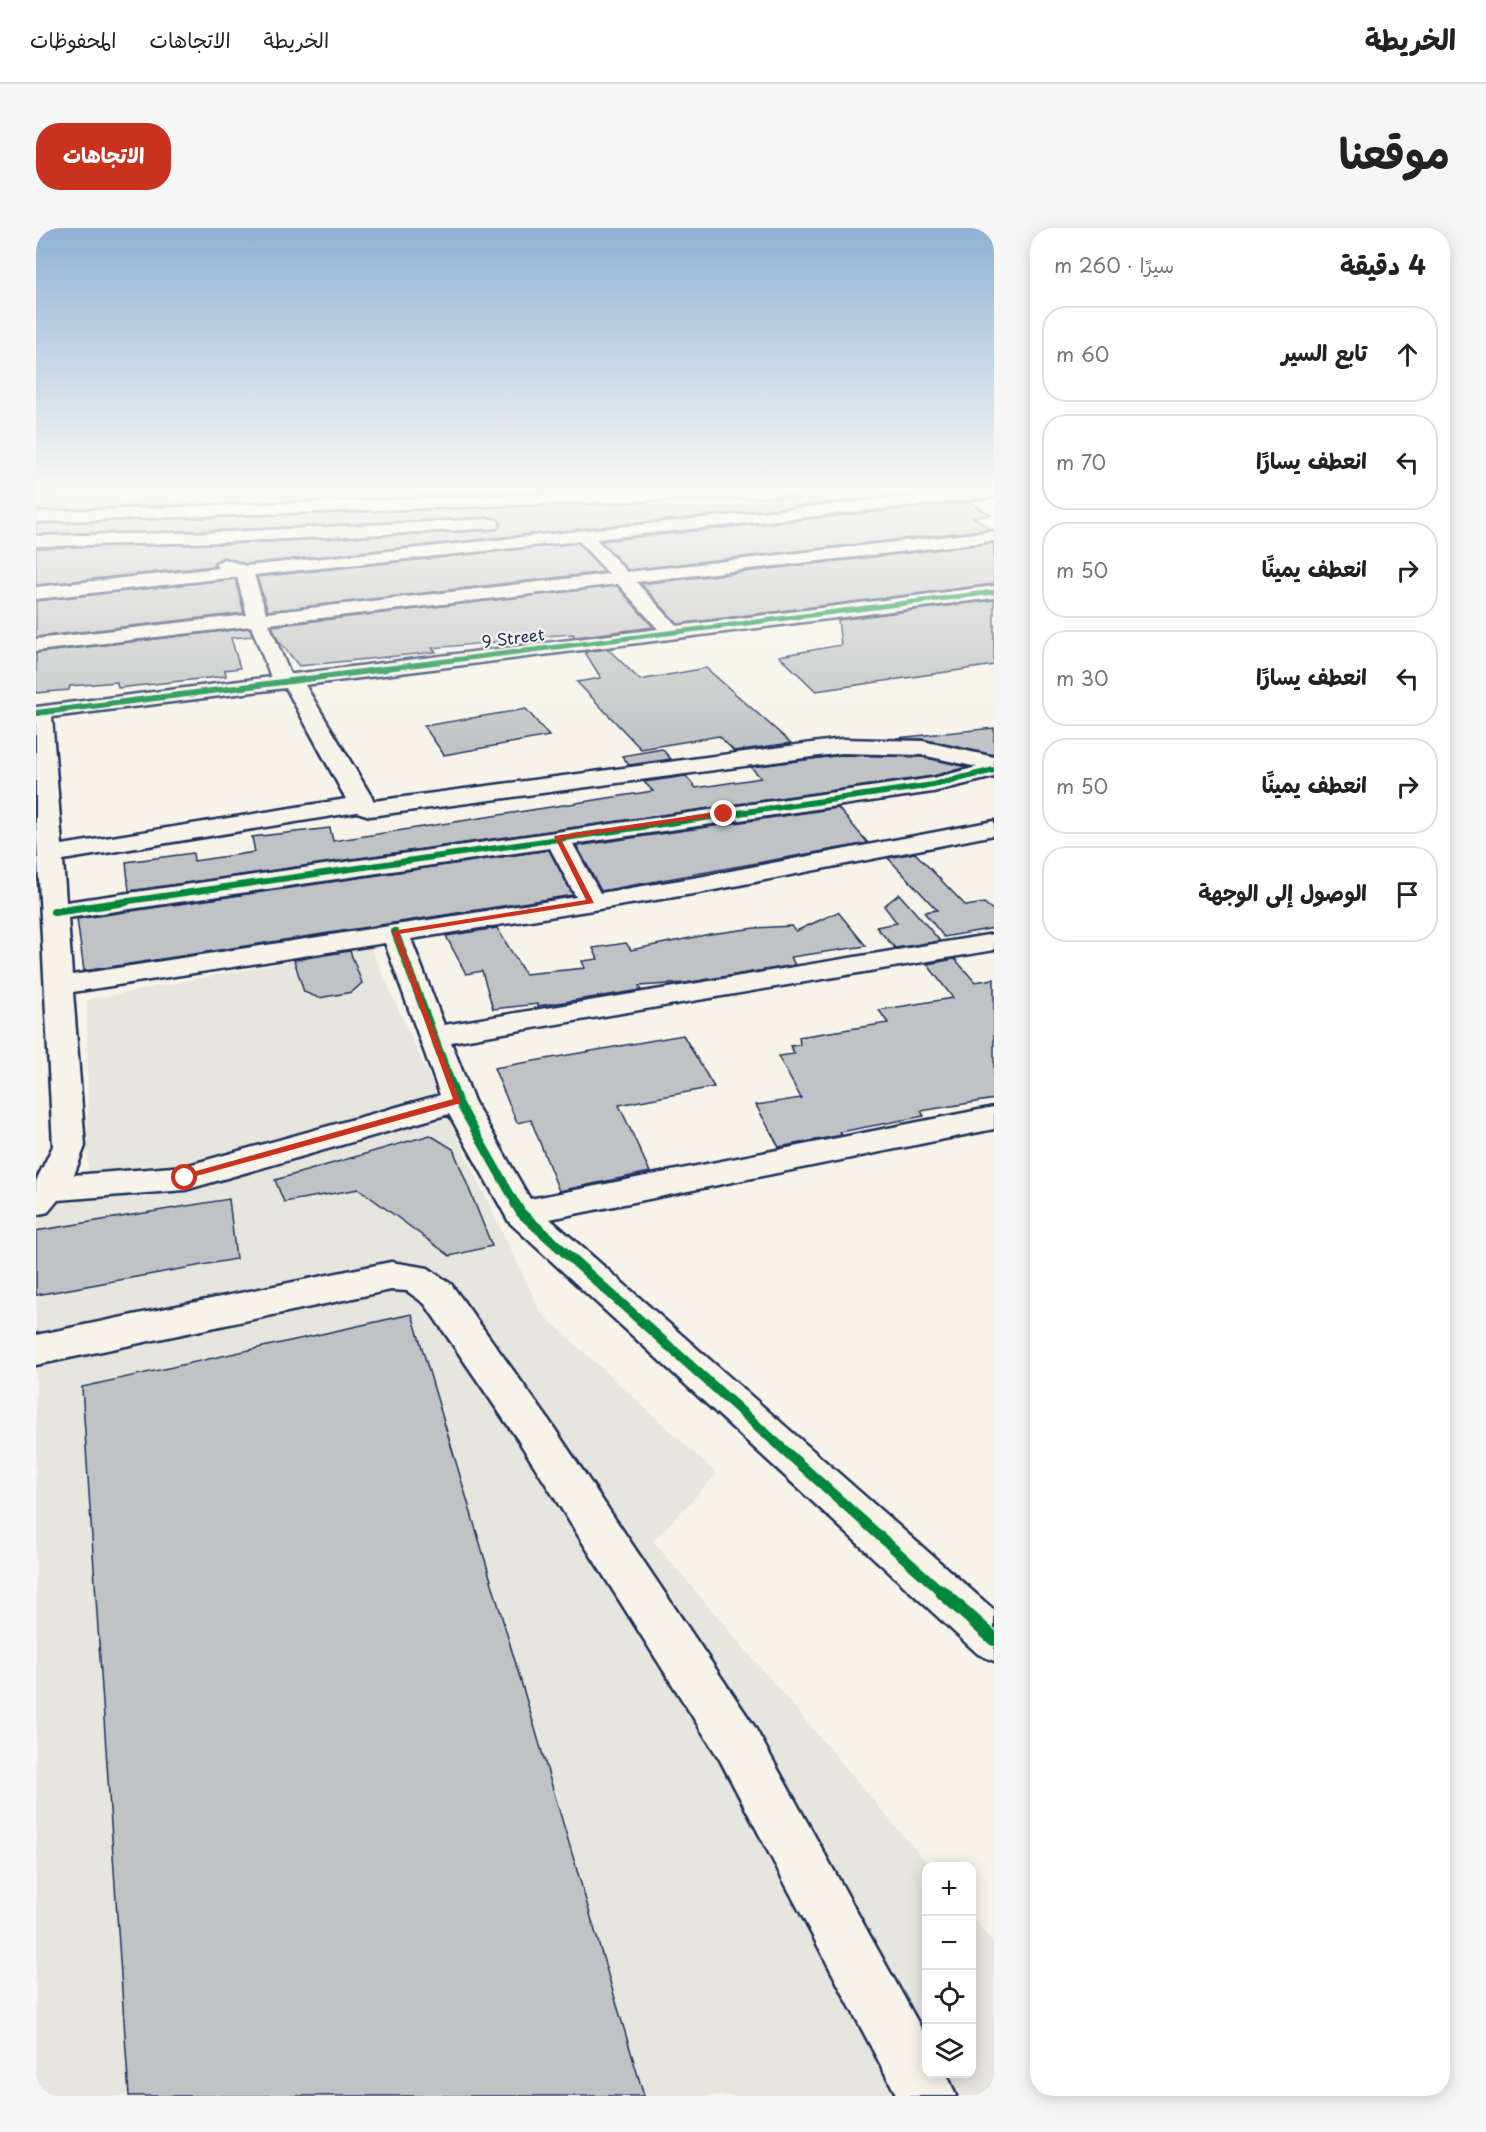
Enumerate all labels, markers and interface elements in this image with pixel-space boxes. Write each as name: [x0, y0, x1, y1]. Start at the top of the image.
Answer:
text: الخريطة: [1365, 17, 1456, 60]
text: المحفوظات: [30, 23, 116, 55]
text: الاتجاهات: [149, 23, 231, 55]
text: الخريطة: [264, 23, 329, 55]
text: موقعنا: [1339, 120, 1450, 183]
button: الاتجاهات: [36, 123, 171, 190]
text: 4 دقيقة: [1340, 245, 1426, 284]
text: سيرًا · 260 m: [1054, 250, 1174, 280]
text: تابع السير: [1282, 335, 1367, 368]
icon: ahead: [1391, 338, 1424, 371]
text: 60 m: [1056, 339, 1109, 369]
text: انعطف يسارًا: [1256, 443, 1367, 476]
icon: left: [1391, 446, 1424, 479]
text: 70 m: [1056, 447, 1106, 477]
text: انعطف يمينًا: [1262, 551, 1367, 584]
icon: right: [1391, 554, 1424, 587]
text: 50 m: [1056, 555, 1108, 585]
street label: 9 Street: [480, 621, 546, 653]
text: انعطف يسارًا: [1256, 659, 1367, 692]
icon: left: [1391, 662, 1424, 695]
text: 30 m: [1056, 663, 1109, 693]
text: انعطف يمينًا: [1262, 767, 1367, 800]
icon: right: [1391, 770, 1424, 803]
text: 50 m: [1056, 771, 1108, 801]
route end: [710, 800, 736, 826]
text: الوصول إلى الوجهة: [1198, 875, 1367, 908]
icon: arrive: [1391, 878, 1424, 911]
route start: [171, 1164, 197, 1190]
map controls: [922, 1862, 976, 2078]
button: +: [922, 1862, 976, 1916]
button: −: [922, 1916, 976, 1970]
button: locate: [922, 1970, 976, 2024]
button: layers: [922, 2024, 976, 2078]

